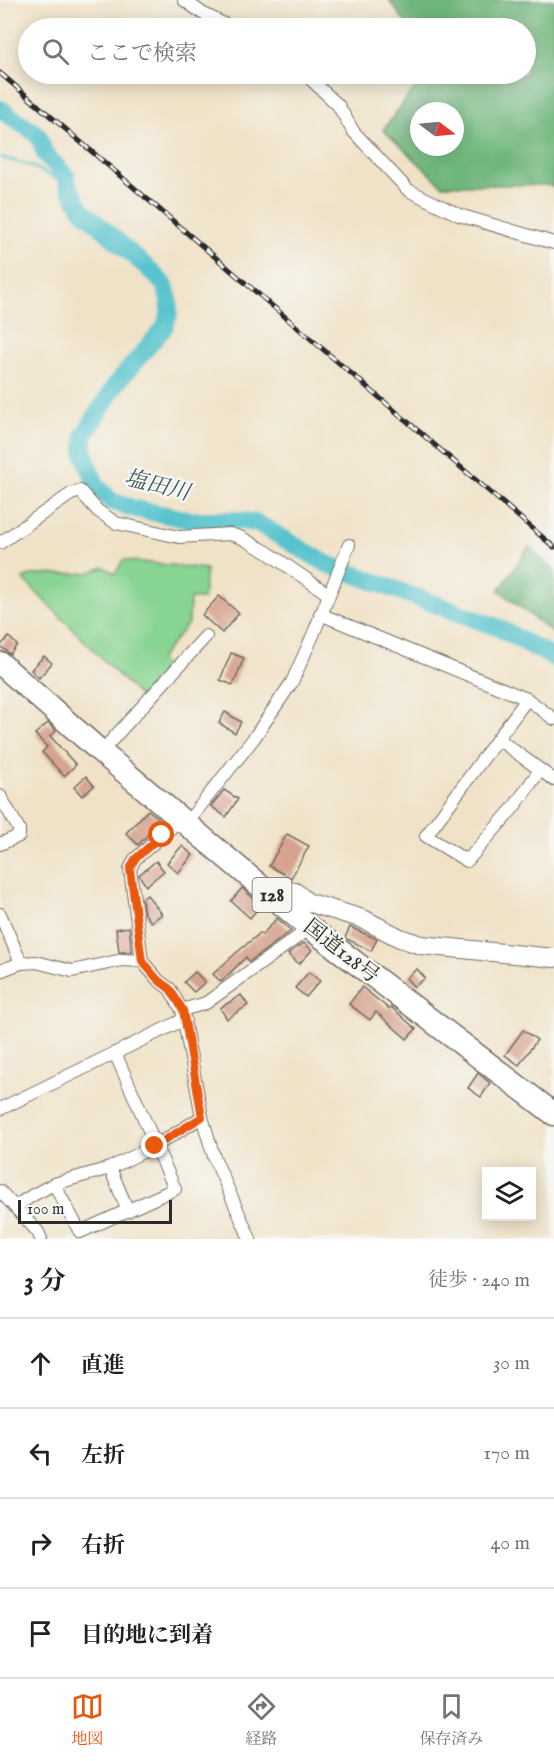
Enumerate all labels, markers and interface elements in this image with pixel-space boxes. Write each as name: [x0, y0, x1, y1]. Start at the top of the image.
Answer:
search box: [18, 18, 536, 84]
icon: search: [39, 35, 72, 68]
text: ここで検索: [87, 40, 197, 68]
north arrow: [410, 102, 464, 156]
water label: 塩田川: [122, 464, 194, 508]
route start: [148, 821, 174, 847]
road number: 128: [252, 878, 292, 912]
street label: 国道128号: [298, 914, 384, 990]
route end: [141, 1132, 167, 1158]
map controls: [482, 1167, 536, 1221]
button: layers: [482, 1167, 536, 1221]
scale bar: [18, 1197, 172, 1224]
text: 100 m: [27, 1200, 64, 1220]
text: 3 分: [24, 1265, 65, 1298]
text: 徒歩 · 240 m: [428, 1268, 530, 1293]
icon: ahead: [24, 1347, 57, 1380]
text: 30 m: [493, 1351, 530, 1376]
text: 直進: [81, 1352, 125, 1380]
icon: left: [24, 1437, 57, 1470]
text: 170 m: [484, 1441, 530, 1466]
text: 左折: [81, 1442, 125, 1470]
icon: right: [24, 1527, 57, 1560]
text: 40 m: [491, 1531, 530, 1556]
text: 右折: [81, 1532, 125, 1560]
icon: arrive: [24, 1617, 57, 1650]
text: 目的地に到着: [81, 1622, 213, 1650]
tab: 地図: [71, 1690, 104, 1750]
tab: 経路: [245, 1690, 278, 1750]
tab: 保存済み: [419, 1690, 483, 1750]

